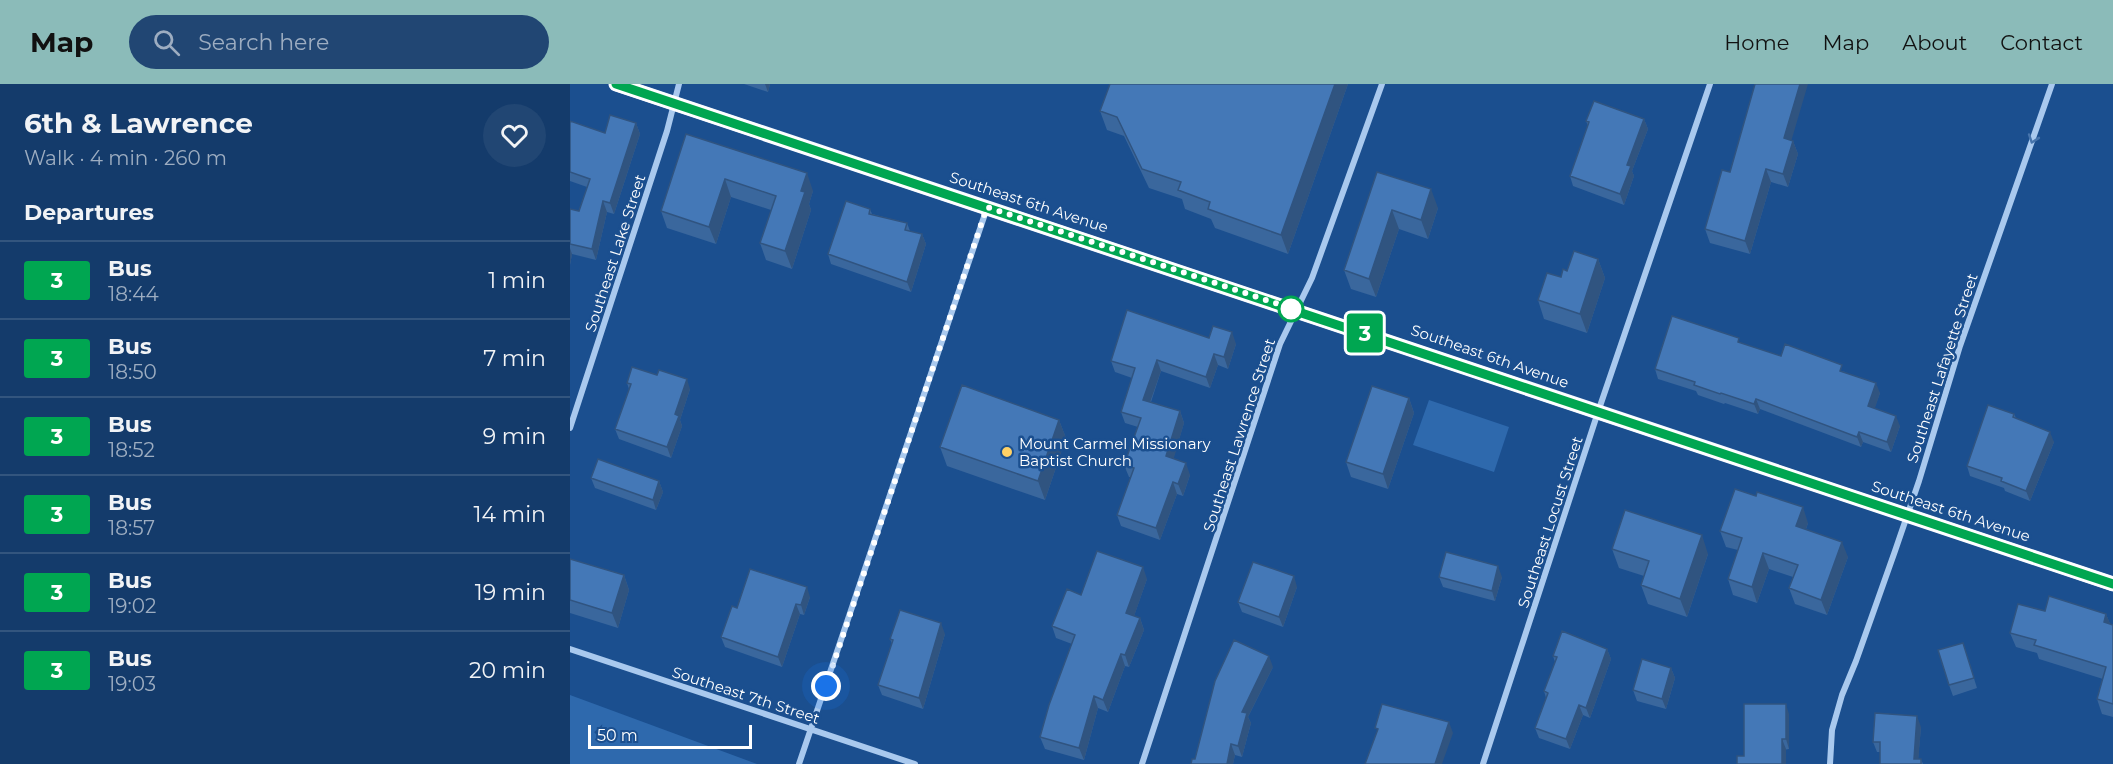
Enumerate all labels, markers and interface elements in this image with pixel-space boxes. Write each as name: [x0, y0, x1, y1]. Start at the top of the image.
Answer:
search box: [129, 15, 549, 69]
text: Map: [30, 25, 93, 59]
icon: search: [150, 26, 183, 59]
text: Search here: [198, 29, 329, 56]
text: Home: [1724, 30, 1789, 55]
text: Map: [1822, 30, 1869, 55]
text: About: [1902, 30, 1967, 55]
text: Contact: [2000, 30, 2083, 55]
button: heart: [483, 104, 546, 167]
text: 6th & Lawrence: [24, 106, 253, 140]
one-way arrow: [2027, 133, 2040, 144]
text: Walk · 4 min · 260 m: [24, 146, 227, 170]
street label: Southeast 6th Avenue: [947, 167, 1111, 237]
street label: Southeast Lake Street: [581, 172, 649, 334]
text: Departures: [24, 199, 154, 226]
text: Bus: [108, 255, 152, 282]
text: 1 min: [488, 267, 546, 294]
text: 3: [51, 268, 63, 293]
street label: Southeast Lafayette Street: [1902, 271, 1982, 465]
text: 18:44: [108, 282, 159, 306]
unlabelled marker: [1278, 296, 1304, 322]
line badge: 3: [1346, 314, 1384, 352]
street label: Southeast 6th Avenue: [1408, 320, 1572, 392]
text: 3: [1359, 321, 1371, 346]
text: Bus: [108, 333, 152, 360]
street label: Southeast Lawrence Street: [1199, 336, 1279, 534]
text: 7 min: [483, 345, 546, 372]
text: 3: [51, 346, 63, 371]
text: 18:50: [108, 360, 157, 384]
text: Bus: [108, 411, 152, 438]
text: 9 min: [483, 423, 546, 450]
text: 3: [51, 424, 63, 449]
place label: Mount Carmel Missionary Baptist Church: [1019, 434, 1212, 470]
street label: Southeast Locust Street: [1513, 434, 1587, 610]
text: 18:52: [108, 438, 155, 462]
marker: Mount Carmel Missionary Baptist Church: [1000, 445, 1014, 459]
street label: Southeast 6th Avenue: [1869, 476, 2033, 546]
text: Bus: [108, 489, 152, 516]
text: 14 min: [474, 501, 546, 528]
text: 3: [51, 502, 63, 527]
text: 18:57: [108, 516, 155, 540]
text: Bus: [108, 567, 152, 594]
text: 19 min: [475, 579, 546, 606]
text: 3: [51, 580, 63, 605]
text: 19:02: [108, 594, 156, 618]
text: Bus: [108, 645, 152, 672]
text: 20 min: [469, 657, 546, 684]
text: 3: [51, 658, 63, 683]
street label: Southeast 7th Street: [670, 662, 822, 728]
your location: [811, 671, 841, 701]
text: 19:03: [108, 672, 156, 696]
scale bar: [588, 722, 752, 750]
text: 50 m: [597, 726, 638, 745]

